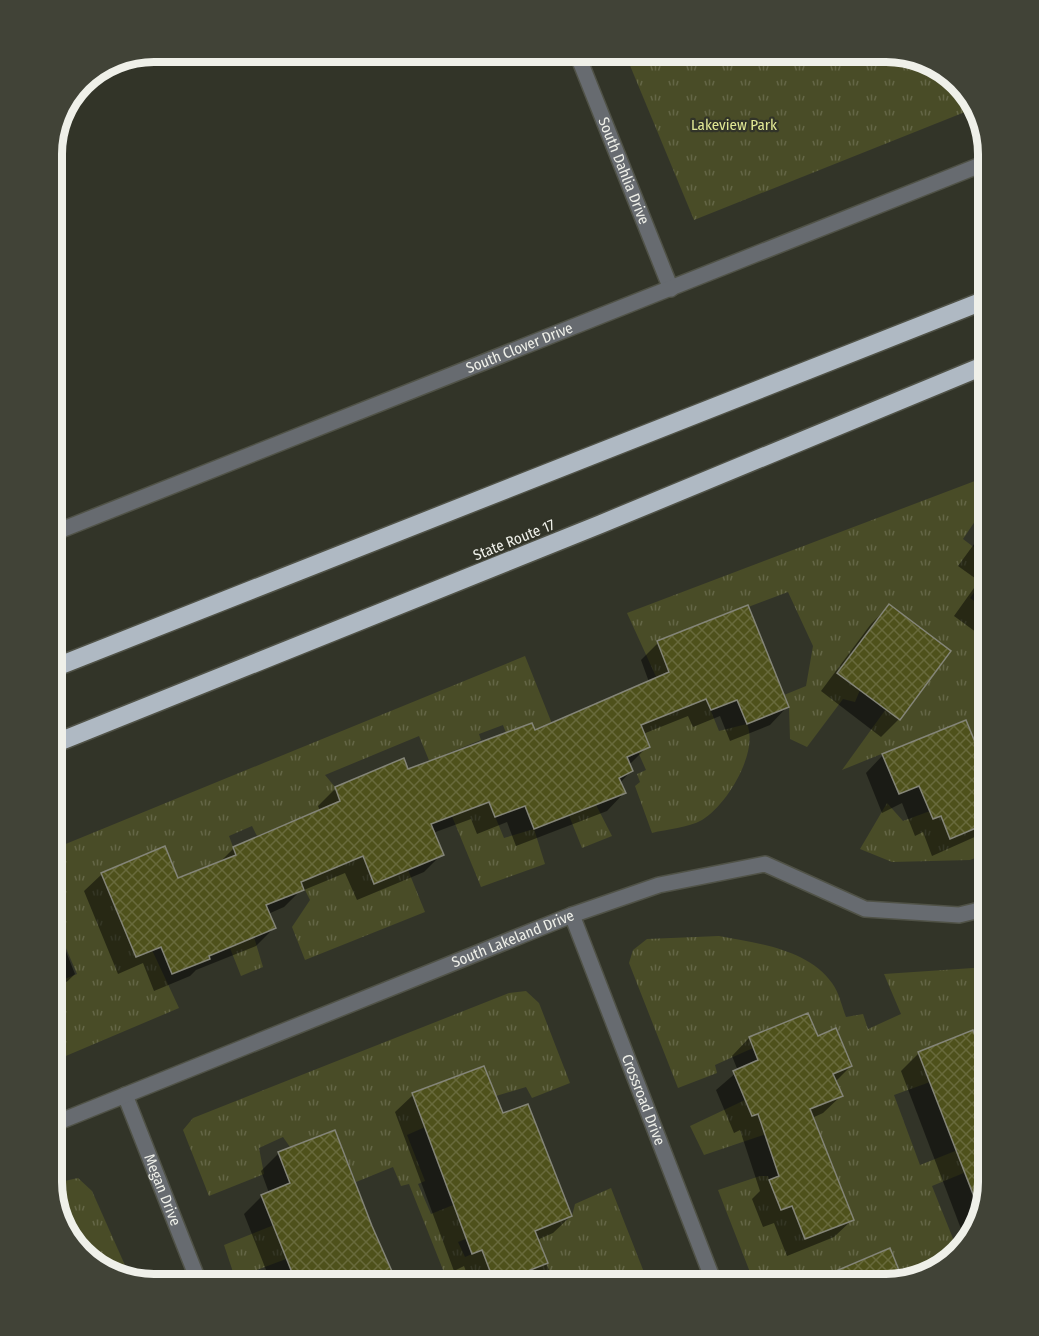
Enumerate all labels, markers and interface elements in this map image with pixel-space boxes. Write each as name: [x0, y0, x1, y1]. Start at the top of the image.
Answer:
street label: South Dahlia Drive: [594, 115, 653, 227]
park label: Lakeview Park: [691, 116, 777, 134]
street label: South Clover Drive: [463, 319, 575, 377]
street label: State Route 17: [471, 515, 557, 565]
street label: South Lakeland Drive: [449, 906, 577, 972]
street label: Crossroad Drive: [618, 1052, 669, 1148]
street label: Megan Drive: [140, 1151, 185, 1228]

